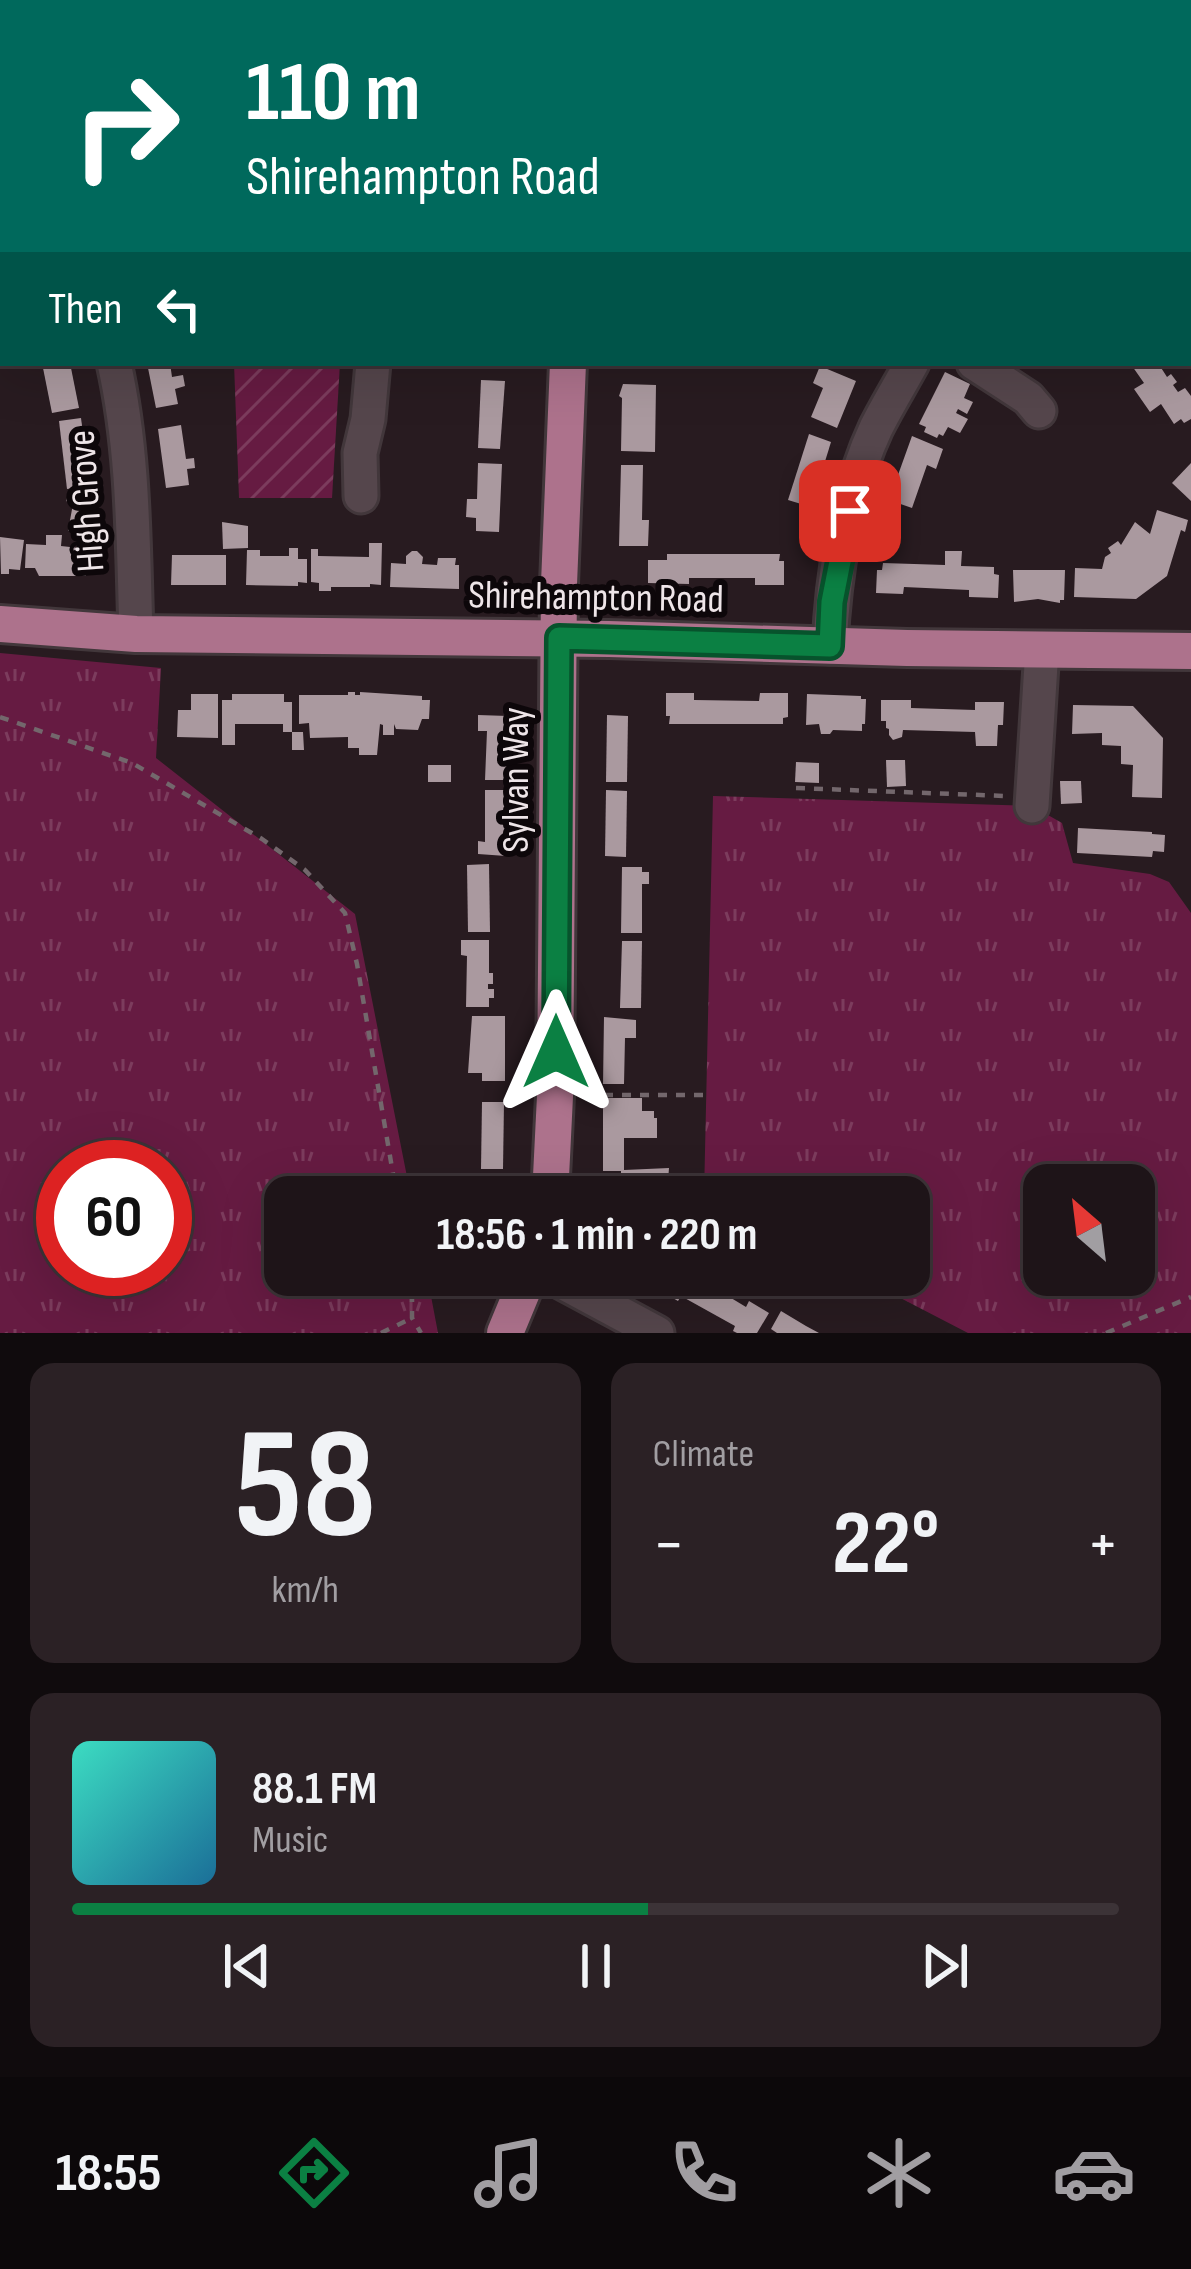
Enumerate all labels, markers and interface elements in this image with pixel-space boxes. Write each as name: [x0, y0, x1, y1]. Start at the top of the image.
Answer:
text: 110 m: [246, 43, 421, 144]
icon: right: [48, 48, 204, 204]
text: Shirehampton Road: [246, 145, 600, 210]
icon: left: [146, 276, 212, 342]
text: Then: [48, 282, 122, 337]
street label: High Grove: [59, 429, 115, 573]
pin: [799, 460, 901, 562]
icon: arrive: [817, 478, 883, 544]
street label: Shirehampton Road: [468, 572, 724, 624]
street label: Sylvan Way: [493, 707, 540, 853]
position arrow: [493, 989, 619, 1115]
speed limit sign: 60: [36, 1140, 192, 1296]
north arrow: [1023, 1164, 1155, 1296]
map controls: [1023, 1164, 1155, 1296]
text: 18:56 · 1 min · 220 m: [437, 1208, 757, 1263]
text: 58: [234, 1395, 376, 1582]
text: Climate: [653, 1431, 754, 1478]
text: 22°: [832, 1491, 939, 1599]
text: −: [653, 1506, 685, 1585]
text: +: [1087, 1506, 1119, 1585]
text: km/h: [272, 1567, 339, 1614]
text: 88.1 FM: [252, 1762, 377, 1817]
text: Music: [252, 1817, 328, 1864]
icon: previous: [214, 1933, 280, 1999]
icon: pause: [563, 1933, 629, 1999]
icon: next: [912, 1933, 978, 1999]
icon: directions: [272, 2131, 356, 2215]
icon: music: [467, 2131, 551, 2215]
icon: phone: [662, 2131, 746, 2215]
icon: climate: [857, 2131, 941, 2215]
icon: car: [1052, 2131, 1136, 2215]
text: 18:55: [55, 2141, 162, 2206]

